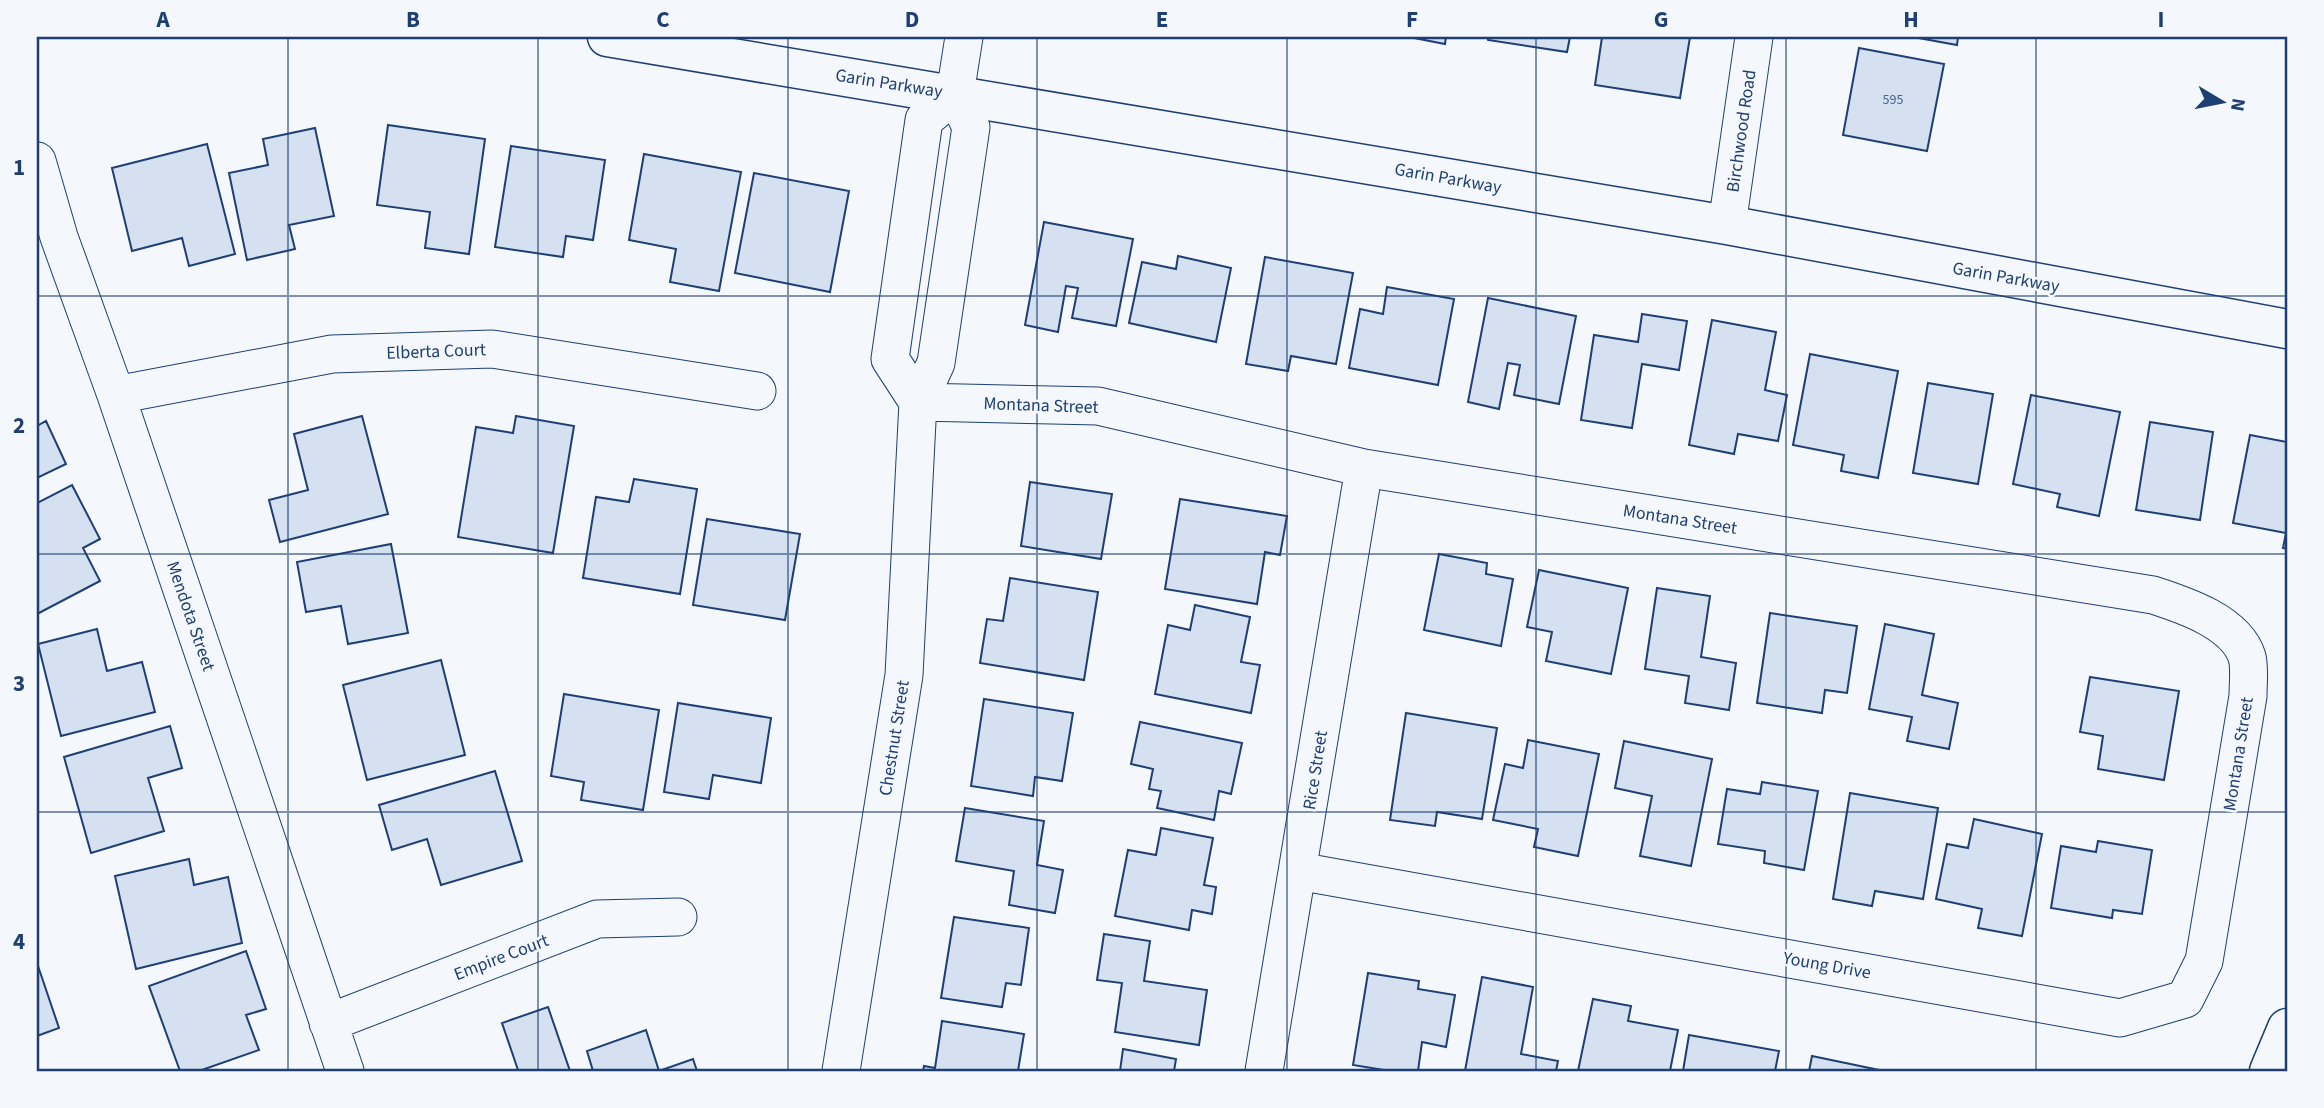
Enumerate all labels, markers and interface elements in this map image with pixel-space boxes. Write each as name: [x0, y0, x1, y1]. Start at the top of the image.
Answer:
text: A: [155, 3, 170, 36]
text: B: [406, 3, 420, 36]
text: C: [656, 3, 670, 36]
text: D: [905, 3, 919, 36]
text: E: [1156, 3, 1168, 36]
text: F: [1406, 3, 1418, 36]
text: G: [1654, 3, 1668, 36]
text: H: [1903, 3, 1919, 36]
text: I: [2158, 3, 2164, 36]
street label: Garin Parkway: [834, 63, 945, 104]
north arrow: [2188, 66, 2258, 136]
street label: Birchwood Road: [1721, 68, 1762, 194]
house number: 595: [1883, 90, 1903, 110]
text: N: [2223, 96, 2252, 113]
text: 1: [13, 151, 25, 184]
street label: Garin Parkway: [1392, 157, 1504, 200]
street label: Garin Parkway: [1950, 256, 2062, 299]
street label: Elberta Court: [386, 337, 486, 366]
street label: Montana Street: [983, 391, 1099, 420]
text: 2: [13, 409, 25, 442]
street label: Montana Street: [1621, 498, 1739, 541]
street label: Mendota Street: [160, 558, 221, 674]
text: 3: [13, 667, 25, 700]
street label: Chestnut Street: [873, 678, 916, 798]
street label: Montana Street: [2217, 695, 2260, 813]
street label: Rice Street: [1297, 729, 1334, 812]
text: 4: [13, 925, 25, 958]
street label: Empire Court: [450, 928, 552, 987]
street label: Young Drive: [1780, 945, 1873, 986]

